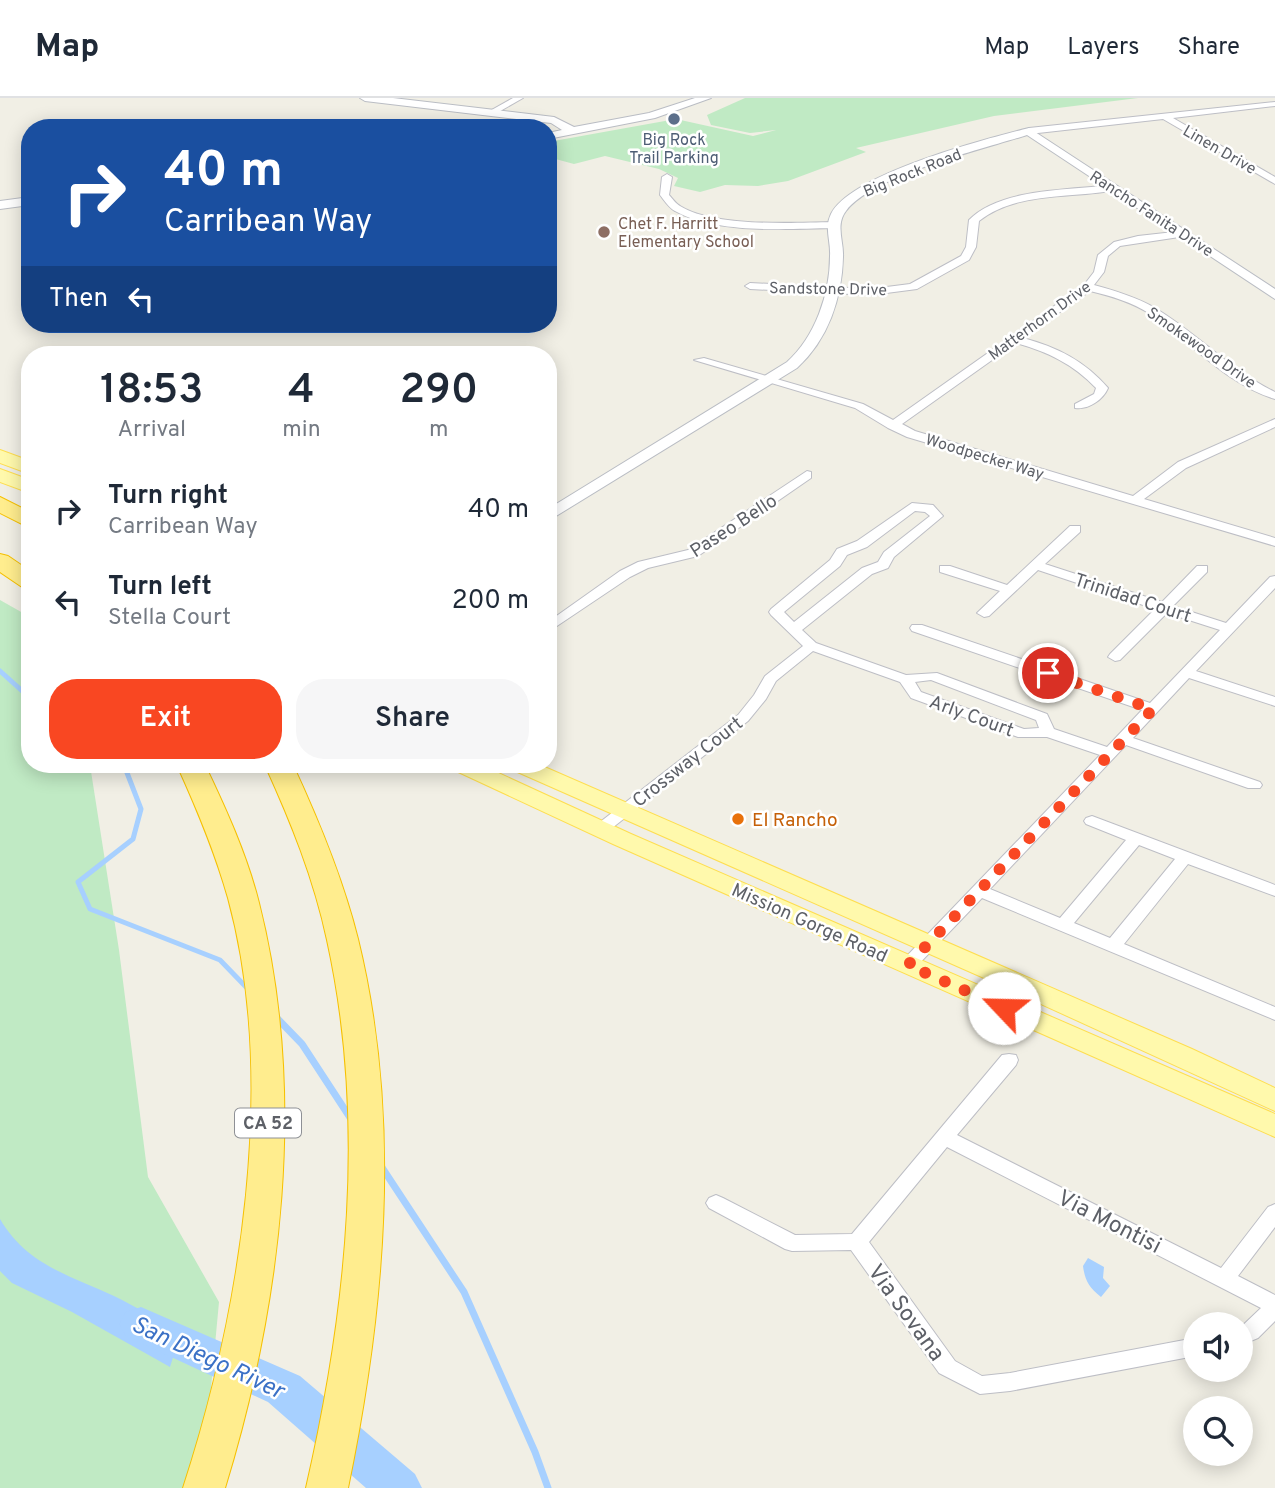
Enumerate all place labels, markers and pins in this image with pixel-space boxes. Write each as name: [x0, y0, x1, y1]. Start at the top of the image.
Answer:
marker: Big Rock Trail Parking: [666, 111, 682, 127]
place label: Big Rock Trail Parking: [629, 131, 719, 169]
place label: Chet F. Harritt Elementary School: [618, 215, 754, 253]
marker: Chet F. Harritt Elementary School: [596, 224, 612, 240]
pin: [1018, 643, 1078, 703]
place label: El Rancho: [752, 809, 838, 833]
marker: El Rancho: [730, 811, 746, 827]

